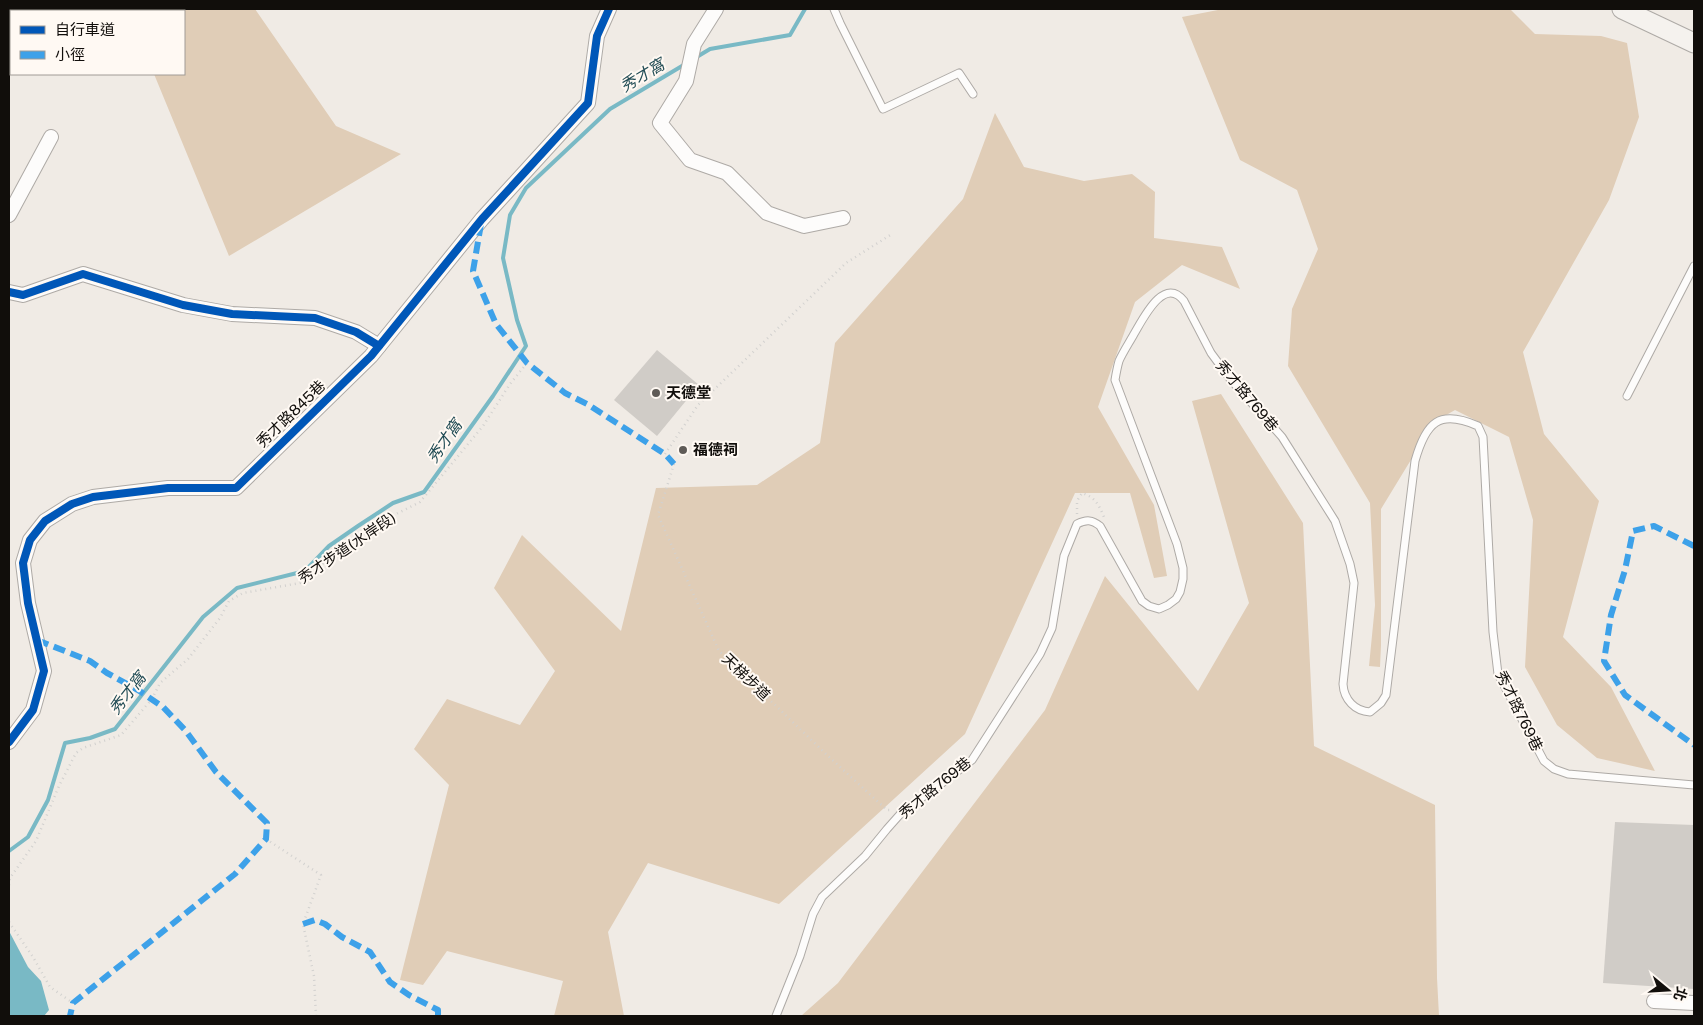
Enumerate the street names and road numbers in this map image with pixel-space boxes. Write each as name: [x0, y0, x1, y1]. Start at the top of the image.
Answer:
street label: 秀才路769巷: [1213, 357, 1282, 435]
street label: 秀才路845巷: [253, 377, 328, 451]
street label: 秀才步道(水岸段): [295, 509, 399, 587]
street label: 天梯步道: [719, 650, 774, 704]
street label: 秀才路769巷: [1493, 668, 1546, 754]
street label: 秀才路769巷: [895, 754, 974, 822]

